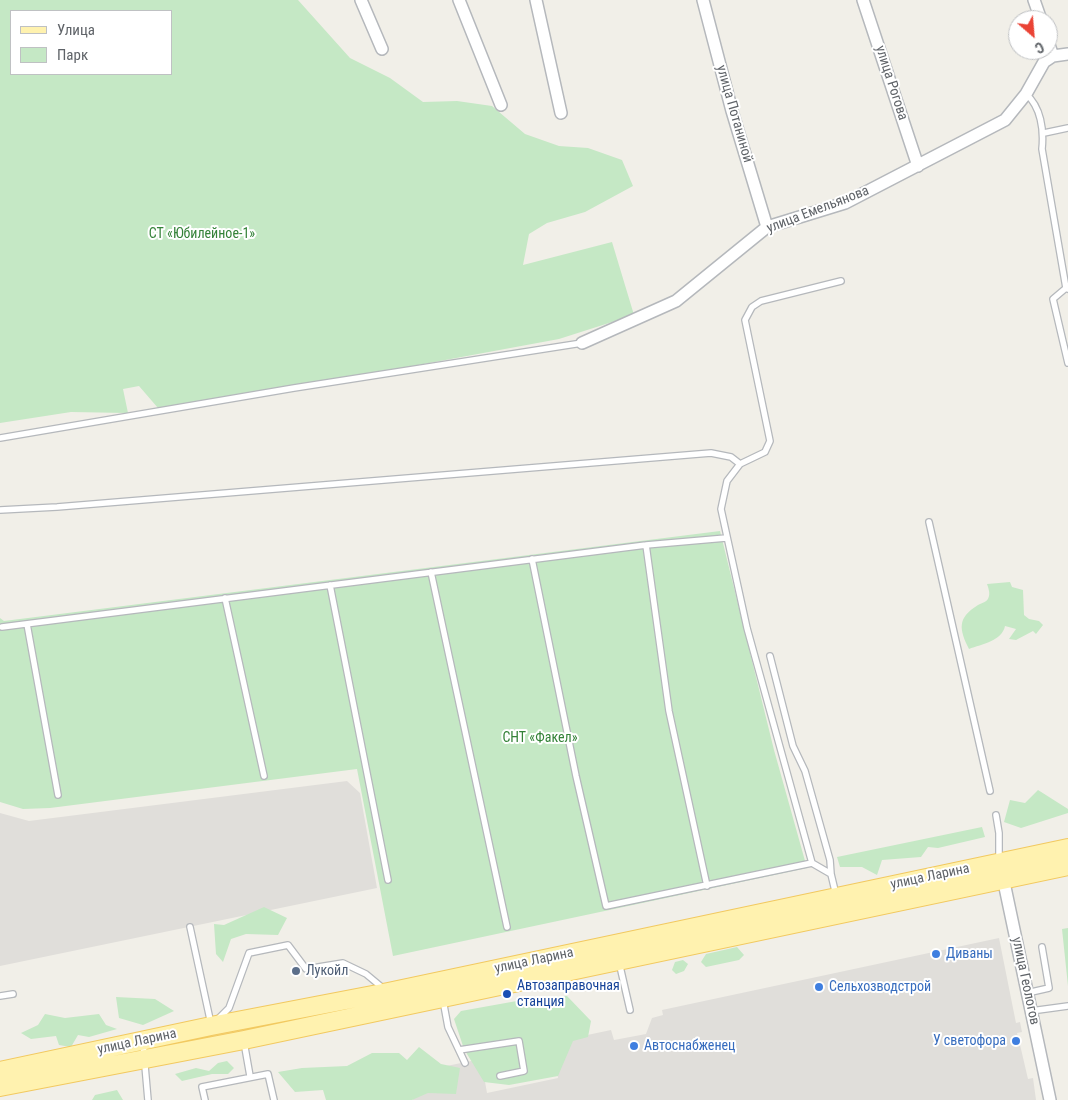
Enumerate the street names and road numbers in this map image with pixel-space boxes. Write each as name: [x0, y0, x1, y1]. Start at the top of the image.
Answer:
street label: улица Рогова: [871, 43, 911, 123]
street label: улица Потаниной: [712, 63, 756, 165]
street label: улица Емельянова: [765, 183, 871, 237]
street label: улица Ларина: [889, 860, 971, 894]
street label: улица Геологов: [1007, 936, 1043, 1026]
street label: улица Ларина: [493, 944, 575, 978]
street label: улица Ларина: [96, 1025, 178, 1059]

